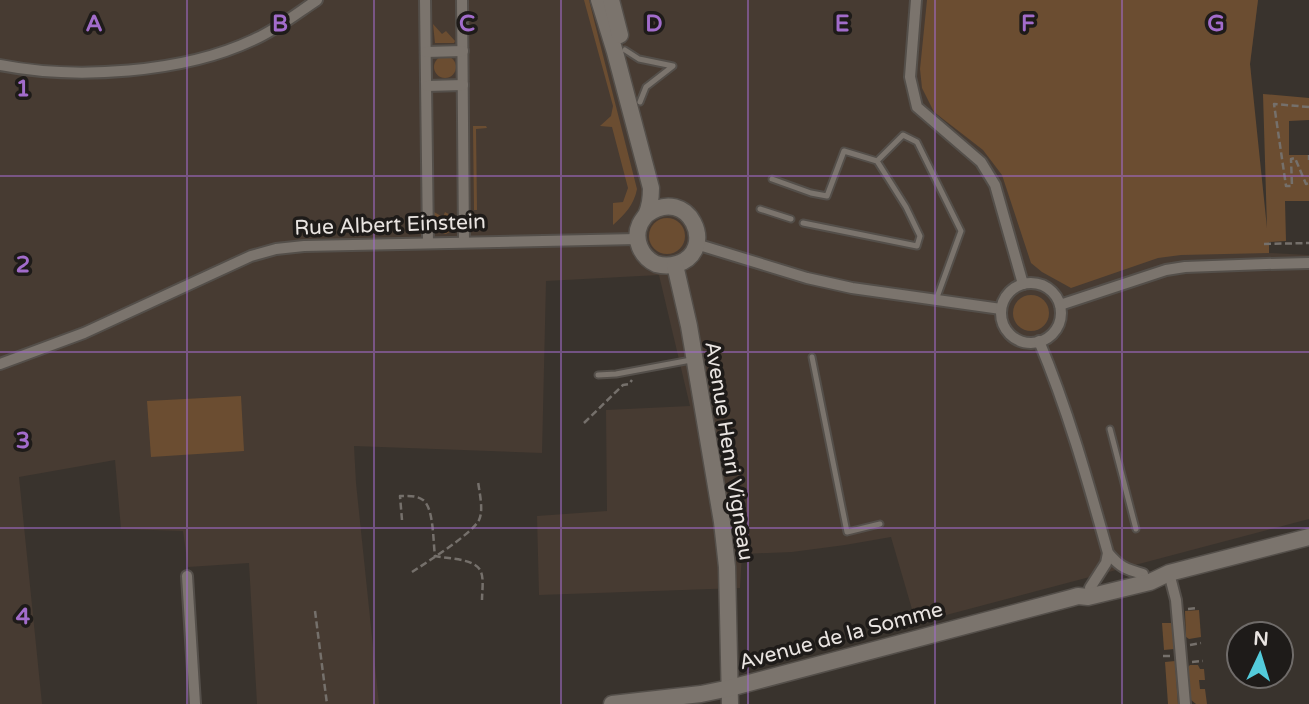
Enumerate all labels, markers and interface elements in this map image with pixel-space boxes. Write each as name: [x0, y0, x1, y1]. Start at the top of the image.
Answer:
text: A: [85, 10, 103, 38]
text: B: [272, 10, 288, 38]
text: C: [459, 10, 475, 38]
text: D: [645, 10, 663, 38]
text: E: [835, 10, 849, 38]
text: F: [1021, 10, 1035, 38]
text: G: [1207, 10, 1225, 38]
text: 1: [16, 75, 30, 103]
street label: Rue Albert Einstein: [294, 209, 486, 241]
text: 2: [16, 251, 30, 279]
street label: Avenue Henri Vigneau: [699, 340, 759, 562]
text: 3: [16, 427, 30, 455]
street label: Avenue de la Somme: [736, 597, 946, 675]
text: 4: [16, 603, 31, 631]
north arrow: [1225, 620, 1295, 690]
text: N: [1253, 628, 1269, 651]

